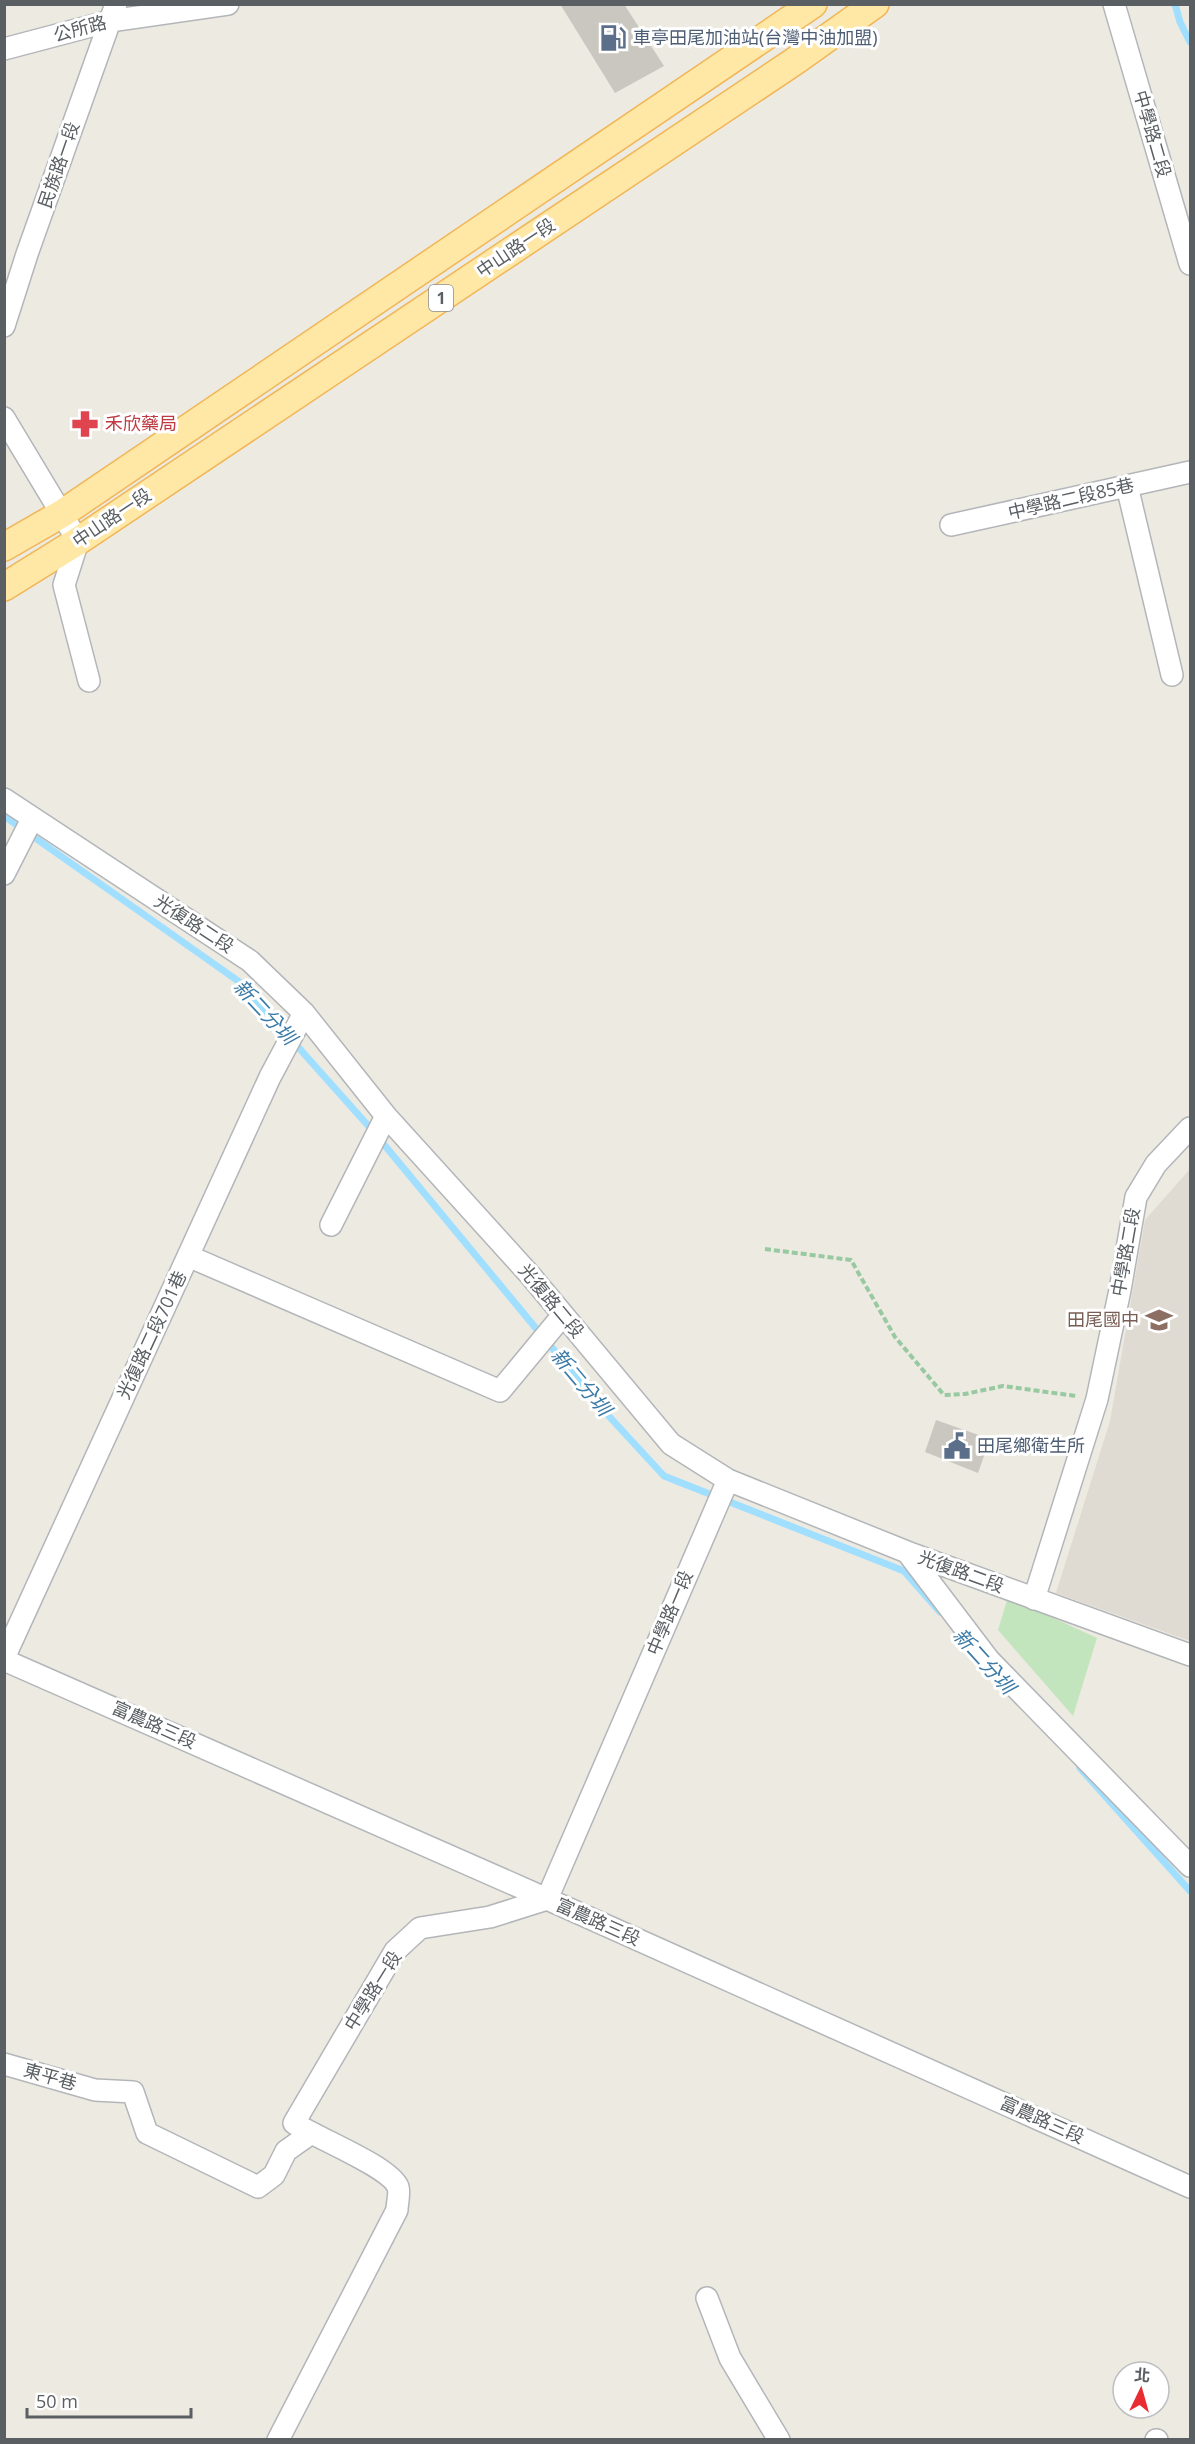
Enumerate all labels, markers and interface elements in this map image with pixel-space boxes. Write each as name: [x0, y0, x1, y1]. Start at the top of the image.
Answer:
street label: 公所路: [51, 9, 109, 47]
fuel station icon: 車亭田尾加油站(台灣中油加盟): [598, 23, 628, 53]
place label: 車亭田尾加油站(台灣中油加盟): [633, 25, 878, 49]
street label: 中學路二段: [1129, 87, 1177, 180]
street label: 民族路一段: [32, 118, 84, 211]
street label: 中山路一段: [471, 212, 559, 282]
road number: 1: [429, 285, 453, 311]
pharmacy icon: 禾欣藥局: [70, 409, 100, 439]
place label: 禾欣藥局: [105, 411, 177, 435]
street label: 中學路二段85巷: [1005, 472, 1136, 524]
street label: 中山路一段: [67, 482, 155, 552]
street label: 光復路二段: [150, 889, 239, 958]
water label: 新二分圳: [228, 973, 305, 1052]
street label: 中學路二段: [1105, 1205, 1145, 1298]
street label: 光復路二段: [514, 1258, 590, 1343]
street label: 光復路二段701巷: [111, 1267, 191, 1403]
school or university icon: 田尾國中: [1144, 1305, 1174, 1335]
place label: 田尾國中: [1067, 1307, 1139, 1331]
water label: 新二分圳: [545, 1342, 619, 1423]
public building icon: 田尾鄉衛生所: [942, 1431, 972, 1461]
place label: 田尾鄉衛生所: [977, 1433, 1085, 1457]
street label: 光復路二段: [915, 1544, 1008, 1598]
street label: 中學路一段: [640, 1566, 698, 1659]
water label: 新二分圳: [948, 1622, 1023, 1702]
street label: 富農路三段: [108, 1695, 200, 1753]
street label: 富農路三段: [552, 1892, 644, 1950]
street label: 中學路一段: [338, 1946, 406, 2035]
street label: 東平巷: [21, 2057, 80, 2095]
street label: 富農路三段: [996, 2090, 1088, 2148]
north arrow: [1111, 2360, 1171, 2420]
text: 北: [1133, 2363, 1151, 2387]
scale bar: [27, 2381, 190, 2419]
text: 50 m: [36, 2389, 78, 2413]

